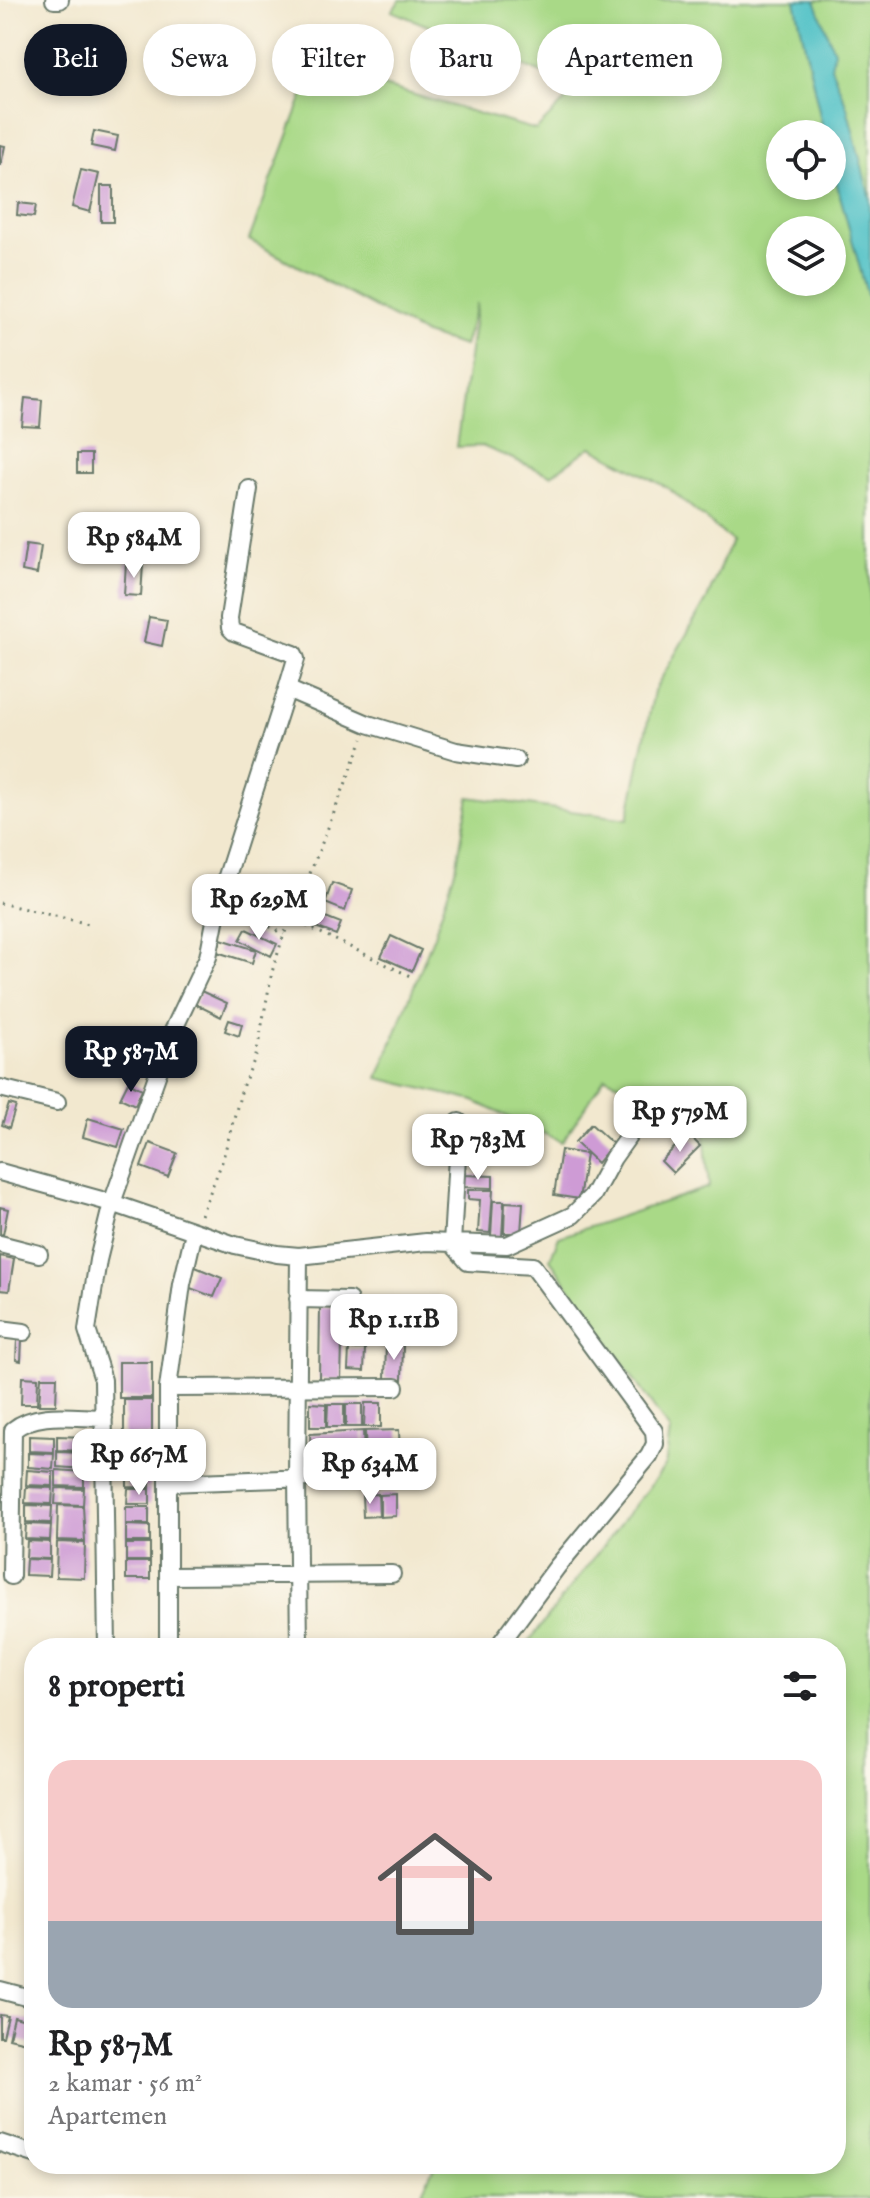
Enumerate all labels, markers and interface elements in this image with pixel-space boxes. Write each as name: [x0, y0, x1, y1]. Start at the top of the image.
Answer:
chip: Beli: [24, 24, 127, 96]
chip: Sewa: [143, 24, 256, 96]
chip: Filter: [272, 24, 394, 96]
chip: Baru: [410, 24, 521, 96]
chip: Apartemen: [537, 24, 722, 96]
map controls: [766, 120, 846, 296]
button: locate: [766, 120, 846, 200]
button: layers: [766, 216, 846, 296]
pin: Rp 584M: [60, 512, 208, 580]
text: Rp 584M: [86, 521, 182, 554]
pin: Rp 629M: [185, 874, 333, 942]
text: Rp 629M: [210, 883, 308, 916]
pin: Rp 587M: [57, 1026, 205, 1094]
text: Rp 587M: [83, 1035, 179, 1068]
pin: Rp 579M: [606, 1086, 754, 1154]
text: Rp 579M: [632, 1095, 728, 1128]
pin: Rp 783M: [404, 1114, 552, 1182]
text: Rp 783M: [430, 1123, 526, 1156]
pin: Rp 1.11B: [311, 1294, 477, 1362]
text: Rp 1.11B: [348, 1303, 440, 1336]
pin: Rp 667M: [65, 1429, 213, 1497]
text: Rp 667M: [90, 1438, 188, 1471]
pin: Rp 634M: [296, 1438, 444, 1506]
text: Rp 634M: [321, 1447, 419, 1480]
icon: filters: [778, 1664, 822, 1708]
text: 8 properti: [48, 1665, 185, 1708]
icon: home: [363, 1812, 507, 1956]
text: Rp 587M: [48, 2024, 173, 2067]
text: 2 kamar · 56 m²: [48, 2067, 202, 2100]
text: Apartemen: [48, 2100, 167, 2133]

